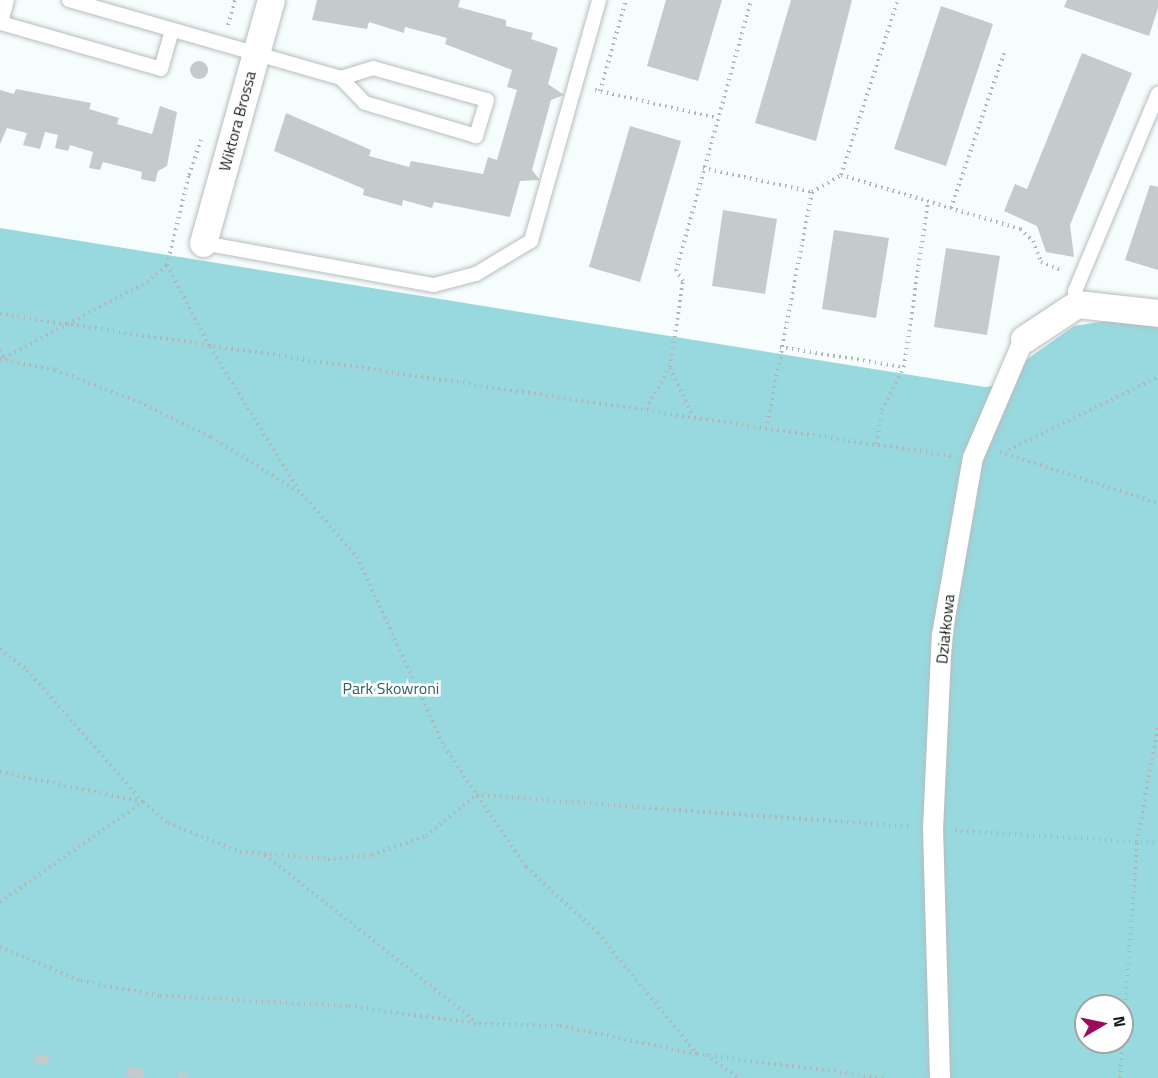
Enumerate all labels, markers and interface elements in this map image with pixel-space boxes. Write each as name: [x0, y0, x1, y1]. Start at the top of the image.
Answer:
street label: Wiktora Brossa: [214, 69, 260, 173]
street label: Działkowa: [932, 593, 958, 665]
park label: Park Skowroni: [343, 678, 439, 698]
north arrow: [1074, 994, 1134, 1054]
text: N: [1107, 1014, 1133, 1029]

